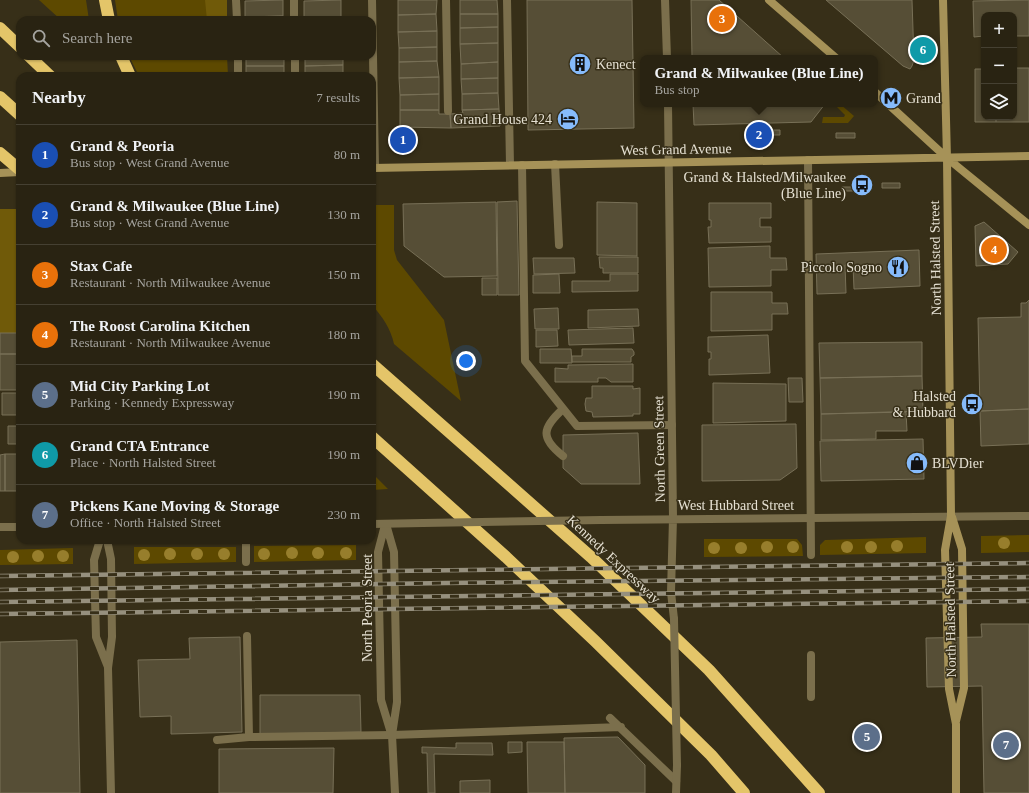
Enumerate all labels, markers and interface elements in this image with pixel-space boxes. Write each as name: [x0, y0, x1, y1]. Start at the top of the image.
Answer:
pin: 3: [709, 4, 735, 34]
map controls: [981, 12, 1017, 120]
button: +: [981, 12, 1017, 48]
search box: [16, 16, 376, 60]
icon: search: [30, 27, 52, 49]
text: Search here: [62, 30, 132, 46]
pin: 6: [910, 35, 936, 65]
button: −: [981, 48, 1017, 84]
building icon: Kenect: [567, 51, 593, 77]
popup: [640, 55, 878, 107]
place label: Kenect: [596, 57, 636, 72]
text: Grand & Milwaukee (Blue Line): [654, 65, 864, 81]
text: Bus stop: [654, 82, 700, 97]
button: layers: [981, 84, 1017, 120]
metro station icon: Grand: [878, 85, 904, 111]
text: Nearby: [32, 88, 86, 107]
text: 7 results: [316, 90, 360, 105]
place label: Grand: [906, 91, 941, 106]
hotel icon: Grand House 424: [555, 106, 581, 132]
place label: Grand House 424: [453, 112, 552, 127]
pin: 2: [746, 120, 772, 150]
pin: 1: [390, 125, 416, 155]
text: Grand & Peoria: [70, 138, 174, 154]
street label: West Grand Avenue: [620, 141, 732, 158]
text: 1: [42, 147, 48, 162]
text: 80 m: [334, 147, 360, 162]
text: Bus stop · West Grand Avenue: [70, 155, 229, 170]
place label: Grand & Halsted/Milwaukee (Blue Line): [683, 170, 846, 202]
bus stop icon: Grand & Halsted/Milwaukee (Blue Line): [849, 172, 875, 198]
text: Grand & Milwaukee (Blue Line): [70, 198, 279, 214]
street label: North Halsted Street: [927, 200, 944, 316]
text: 2: [42, 207, 48, 222]
text: 130 m: [327, 207, 360, 222]
text: Bus stop · West Grand Avenue: [70, 215, 229, 230]
pin: 4: [981, 235, 1007, 265]
restaurant icon: Piccolo Sogno: [885, 254, 911, 280]
text: Stax Cafe: [70, 258, 132, 274]
place label: Piccolo Sogno: [801, 260, 882, 275]
text: 3: [42, 267, 48, 282]
text: 150 m: [327, 267, 360, 282]
text: Restaurant · North Milwaukee Avenue: [70, 275, 270, 290]
text: The Roost Carolina Kitchen: [70, 318, 250, 334]
text: 4: [42, 327, 48, 342]
text: 180 m: [327, 327, 360, 342]
text: Restaurant · North Milwaukee Avenue: [70, 335, 270, 350]
your location: [456, 351, 476, 371]
text: Mid City Parking Lot: [70, 378, 210, 394]
text: 5: [42, 387, 48, 402]
text: 190 m: [327, 387, 360, 402]
place label: Halsted & Hubbard: [893, 389, 956, 420]
bus stop icon: Halsted & Hubbard: [959, 391, 985, 417]
text: Parking · Kennedy Expressway: [70, 395, 234, 410]
street label: North Green Street: [651, 396, 668, 502]
text: Grand CTA Entrance: [70, 438, 209, 454]
text: 6: [42, 447, 48, 462]
text: 190 m: [327, 447, 360, 462]
shop icon: BLVDier: [904, 450, 930, 476]
text: Place · North Halsted Street: [70, 455, 216, 470]
place label: BLVDier: [932, 456, 984, 471]
text: Pickens Kane Moving & Storage: [70, 498, 279, 514]
street label: West Hubbard Street: [678, 498, 794, 513]
text: 7: [42, 507, 48, 522]
text: 230 m: [327, 507, 360, 522]
street label: Kennedy Expressway: [564, 512, 663, 606]
text: Office · North Halsted Street: [70, 515, 221, 530]
street label: North Peoria Street: [360, 554, 375, 662]
street label: North Halsted Street: [942, 562, 959, 678]
pin: 5: [854, 722, 880, 752]
pin: 7: [993, 730, 1019, 760]

